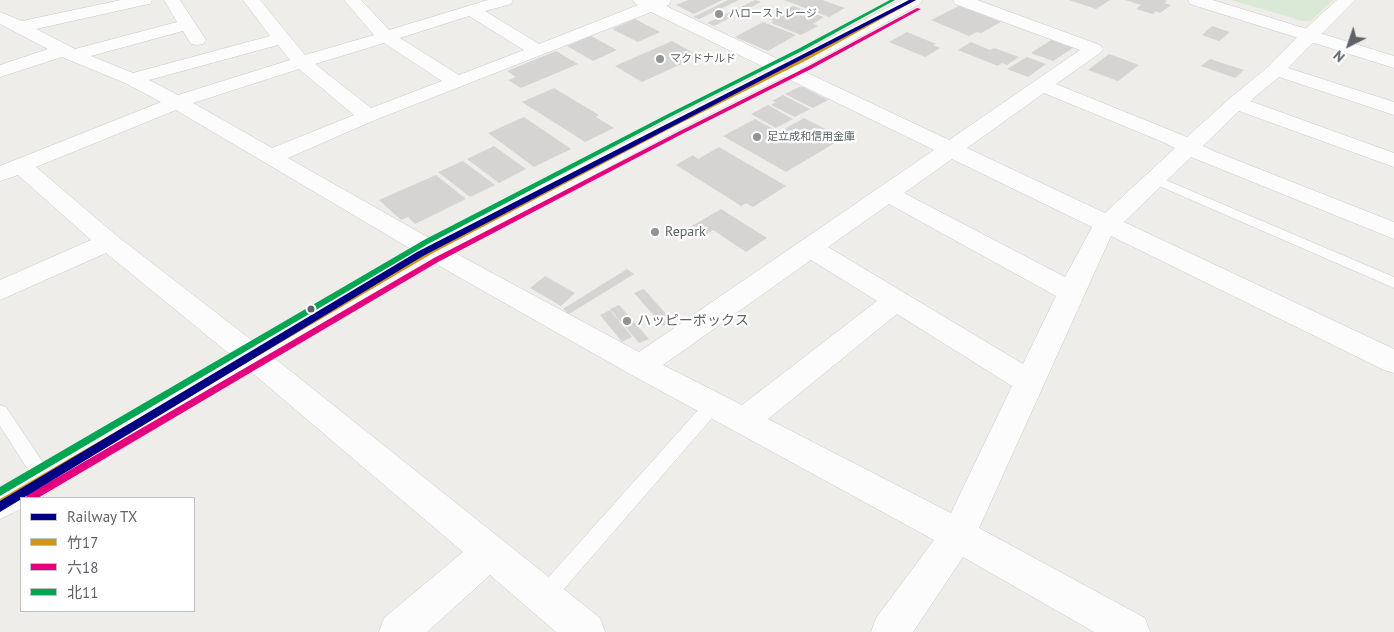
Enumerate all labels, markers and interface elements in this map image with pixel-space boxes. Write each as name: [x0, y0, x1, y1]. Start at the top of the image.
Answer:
place label: ハローストレージ: [729, 7, 817, 21]
marker: ハローストレージ: [713, 8, 725, 20]
north arrow: [1324, 20, 1374, 70]
text: N: [1330, 47, 1349, 66]
place label: マクドナルド: [670, 52, 736, 66]
marker: マクドナルド: [654, 53, 666, 65]
place label: 足立成和信用金庫: [767, 130, 855, 144]
marker: 足立成和信用金庫: [751, 131, 763, 143]
place label: Repark: [665, 224, 706, 240]
marker: Repark: [649, 226, 661, 238]
unlabelled marker: [306, 304, 316, 314]
place label: ハッピーボックス: [637, 313, 749, 329]
marker: ハッピーボックス: [621, 315, 633, 327]
legend: [20, 497, 195, 612]
text: Railway TX: [67, 507, 137, 526]
text: 竹17: [67, 533, 98, 552]
text: 六18: [67, 558, 98, 577]
text: 北11: [67, 583, 98, 602]

